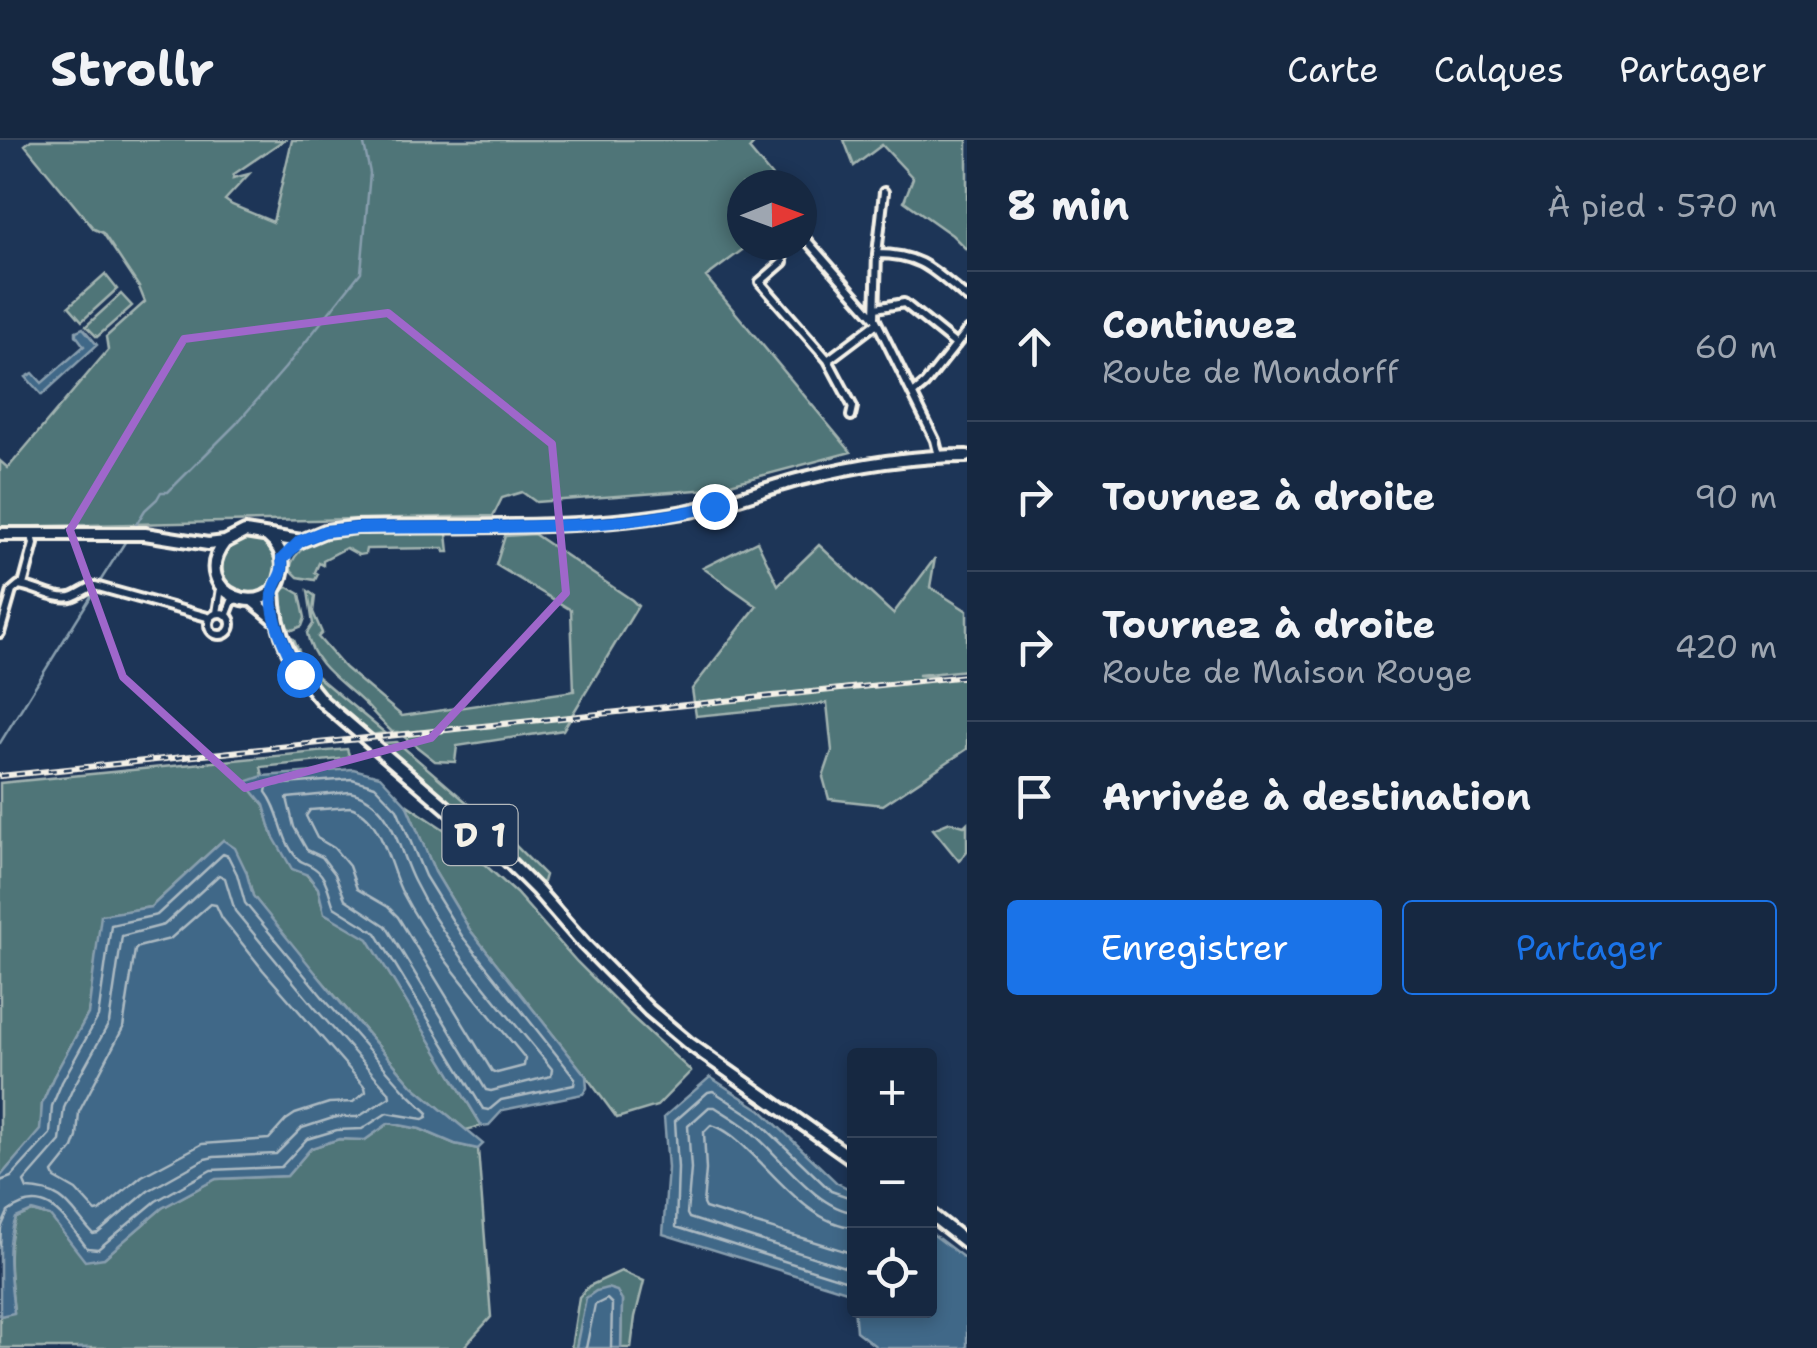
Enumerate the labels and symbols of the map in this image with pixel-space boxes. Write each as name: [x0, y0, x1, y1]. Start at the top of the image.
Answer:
north arrow: [727, 170, 817, 260]
route end: [692, 484, 738, 530]
route start: [277, 652, 323, 698]
road number: D 1: [442, 805, 518, 865]

